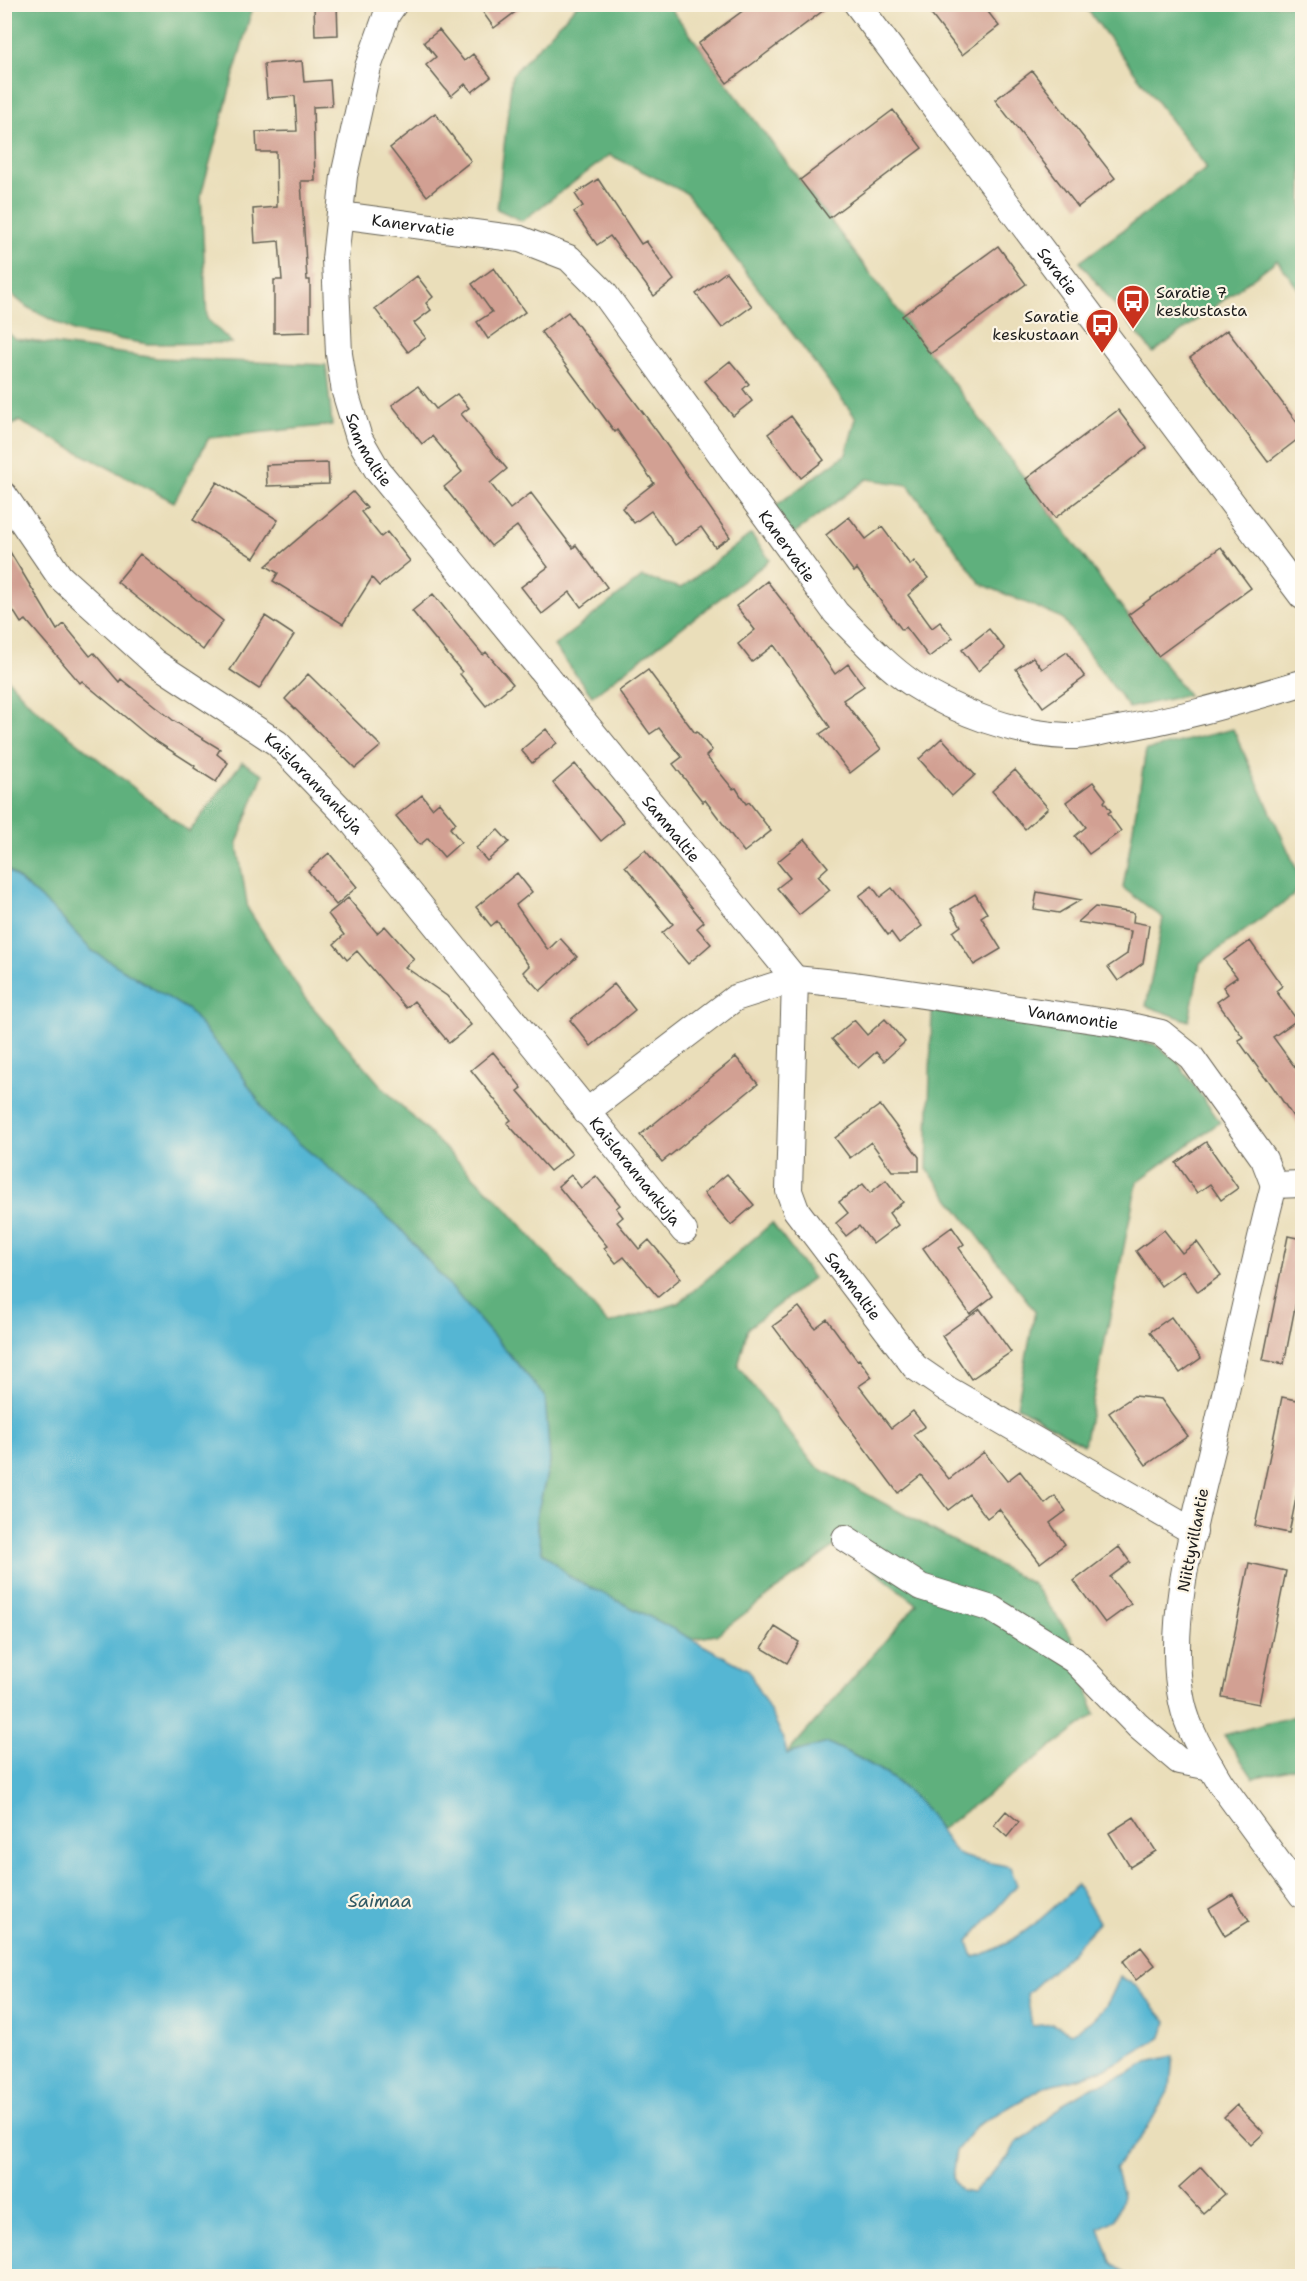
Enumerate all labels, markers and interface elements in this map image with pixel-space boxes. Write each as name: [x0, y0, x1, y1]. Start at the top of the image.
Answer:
street label: Kanervatie: [370, 209, 456, 241]
street label: Saratie: [1033, 243, 1083, 299]
place label: Saratie 7 keskustasta: [1156, 282, 1247, 321]
bus stop icon: Saratie 7 keskustasta: [1115, 283, 1151, 330]
place label: Saratie keskustaan: [992, 306, 1079, 345]
bus stop icon: Saratie keskustaan: [1084, 307, 1120, 354]
street label: Sammaltie: [341, 410, 397, 491]
street label: Kanervatie: [754, 506, 820, 586]
street label: Kaislarannankuja: [261, 727, 368, 838]
street label: Sammaltie: [638, 791, 705, 866]
street label: Vanamontie: [1026, 1000, 1120, 1034]
street label: Kaislarannankuja: [585, 1112, 686, 1230]
street label: Sammaltie: [821, 1247, 886, 1324]
street label: Niittyvillantie: [1173, 1486, 1213, 1594]
water label: Saimaa: [348, 1889, 412, 1913]

